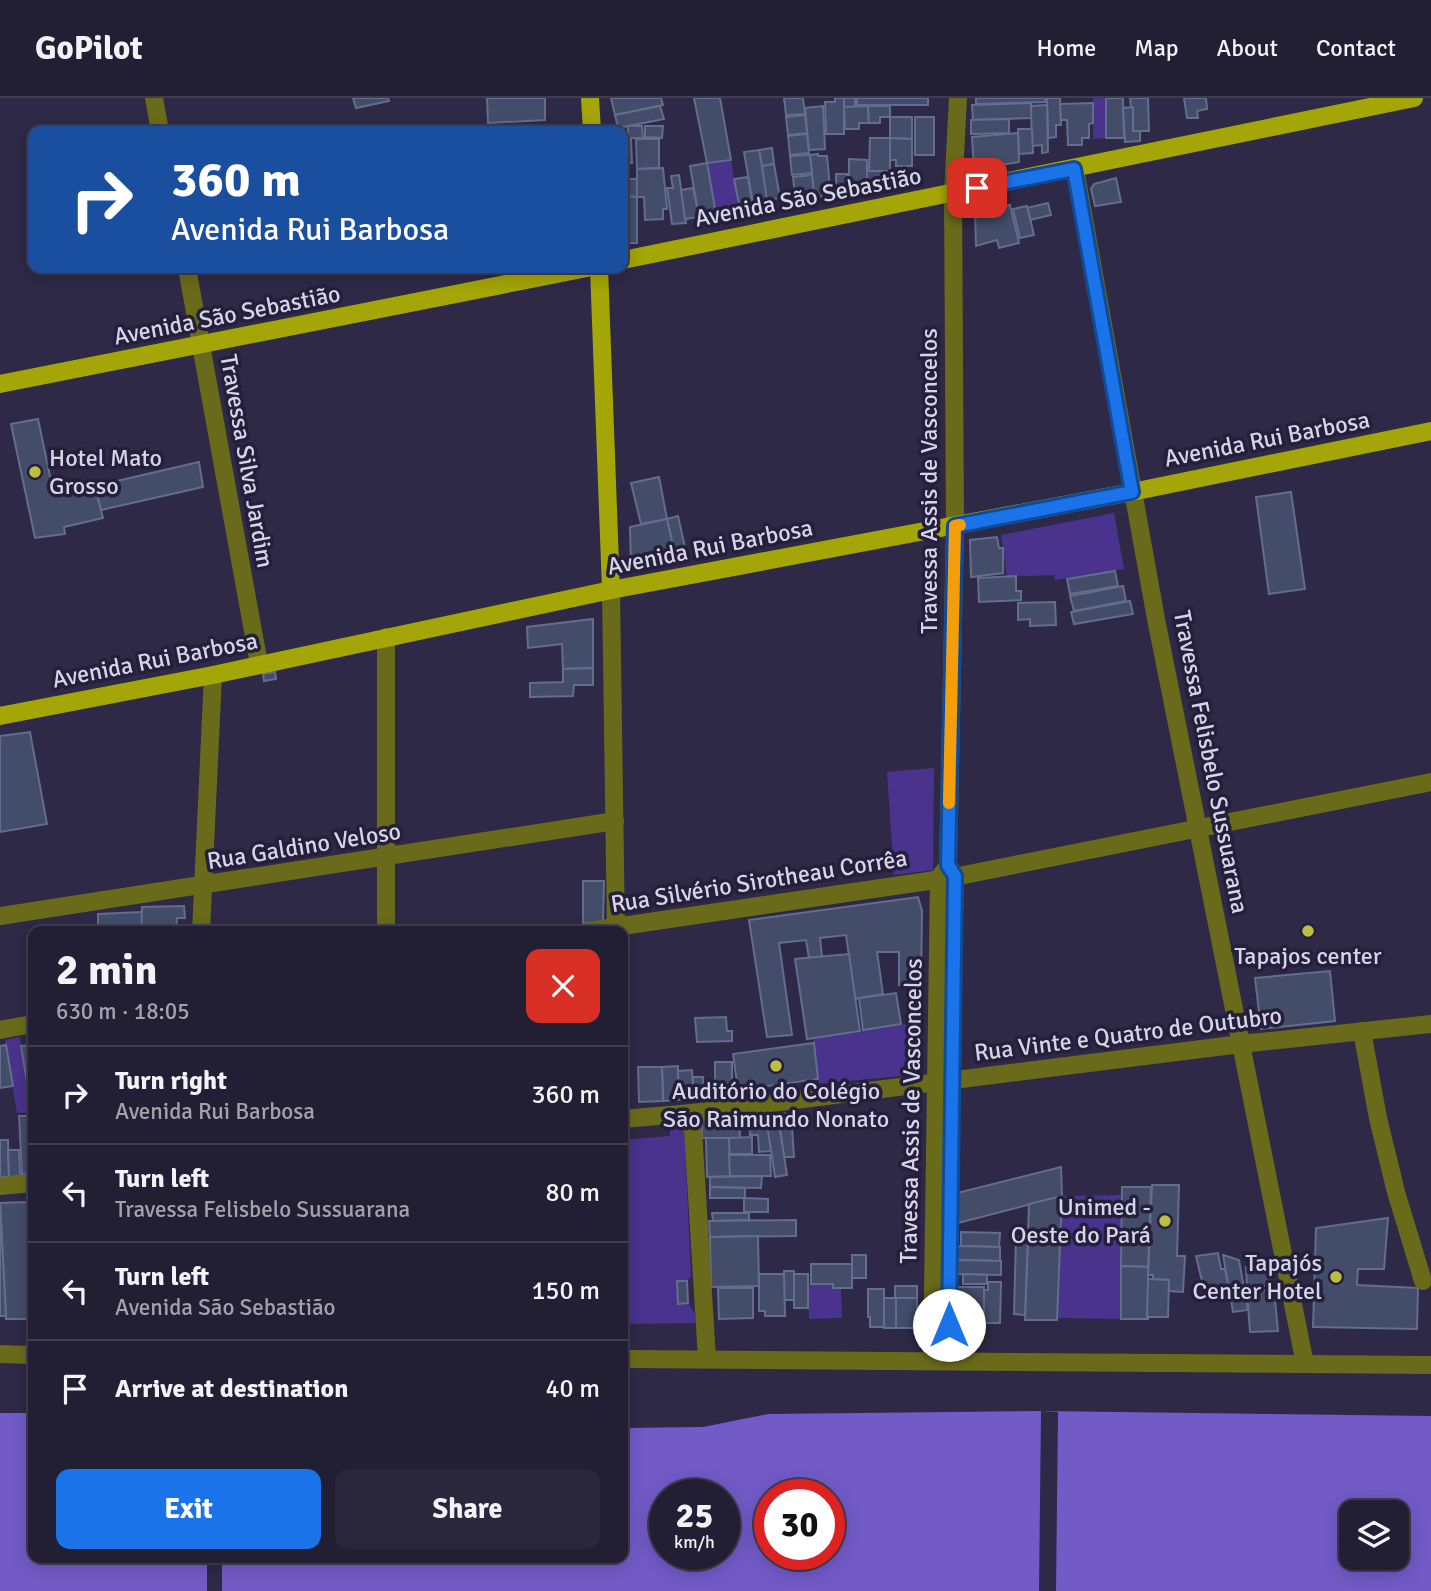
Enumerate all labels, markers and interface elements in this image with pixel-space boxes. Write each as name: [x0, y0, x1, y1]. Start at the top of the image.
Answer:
text: GoPilot: [35, 28, 143, 69]
text: Home: [1036, 33, 1096, 63]
text: Map: [1134, 33, 1179, 63]
text: About: [1217, 33, 1278, 63]
text: Contact: [1316, 33, 1396, 63]
text: 360 m: [171, 150, 301, 210]
icon: right: [56, 154, 147, 245]
pin: [947, 158, 1007, 218]
street label: Avenida São Sebastião: [692, 160, 924, 234]
icon: arrive: [958, 169, 996, 207]
text: Avenida Rui Barbosa: [171, 210, 449, 249]
street label: Avenida São Sebastião: [111, 278, 343, 352]
street label: Travessa Assis de Vasconcelos: [914, 328, 944, 634]
street label: Travessa Silva Jardim: [213, 352, 281, 570]
street label: Avenida Rui Barbosa: [1162, 404, 1372, 474]
place label: Hotel Mato Grosso: [49, 443, 162, 501]
marker: Hotel Mato Grosso: [27, 464, 43, 480]
street label: Avenida Rui Barbosa: [605, 512, 815, 582]
street label: Travessa Felisbelo Sussuarana: [1167, 608, 1255, 916]
street label: Avenida Rui Barbosa: [50, 625, 260, 695]
street label: Rua Galdino Veloso: [205, 816, 403, 876]
street label: Rua Silvério Sirotheau Corrêa: [609, 843, 909, 919]
marker: Tapajos center: [1300, 923, 1316, 939]
place label: Tapajos center: [1234, 941, 1382, 971]
text: 2 min: [56, 945, 157, 996]
button: close: [526, 949, 600, 1023]
street label: Travessa Assis de Vasconcelos: [893, 958, 929, 1264]
text: 630 m · 18:05: [56, 997, 190, 1026]
street label: Rua Vinte e Quatro de Outubro: [972, 1000, 1284, 1068]
marker: Auditório do Colégio São Raimundo Nonato: [768, 1058, 784, 1074]
text: Turn right: [115, 1065, 227, 1097]
icon: right: [56, 1076, 94, 1114]
place label: Auditório do Colégio São Raimundo Nonato: [663, 1076, 889, 1134]
text: 360 m: [531, 1079, 600, 1111]
text: Avenida Rui Barbosa: [115, 1097, 315, 1126]
text: Turn left: [115, 1163, 209, 1195]
icon: left: [56, 1174, 94, 1212]
text: 80 m: [545, 1177, 600, 1209]
place label: Unimed - Oeste do Pará: [1011, 1192, 1151, 1250]
text: Travessa Felisbelo Sussuarana: [115, 1195, 410, 1224]
marker: Unimed - Oeste do Pará: [1157, 1213, 1173, 1229]
place label: Tapajós Center Hotel: [1193, 1248, 1322, 1306]
text: Turn left: [115, 1261, 209, 1293]
marker: Tapajós Center Hotel: [1328, 1269, 1344, 1285]
icon: left: [56, 1272, 94, 1310]
text: 150 m: [531, 1275, 600, 1307]
position arrow: [912, 1288, 986, 1362]
text: Avenida São Sebastião: [115, 1293, 336, 1322]
icon: arrive: [56, 1370, 94, 1408]
text: Arrive at destination: [115, 1373, 348, 1405]
text: 40 m: [545, 1373, 600, 1405]
button: Exit: [56, 1469, 321, 1549]
button: Share: [335, 1469, 600, 1549]
speed limit sign: 30: [754, 1479, 845, 1570]
text: 25: [676, 1494, 713, 1537]
map controls: [1339, 1500, 1409, 1570]
button: layers: [1339, 1500, 1409, 1570]
text: km/h: [674, 1531, 715, 1553]

